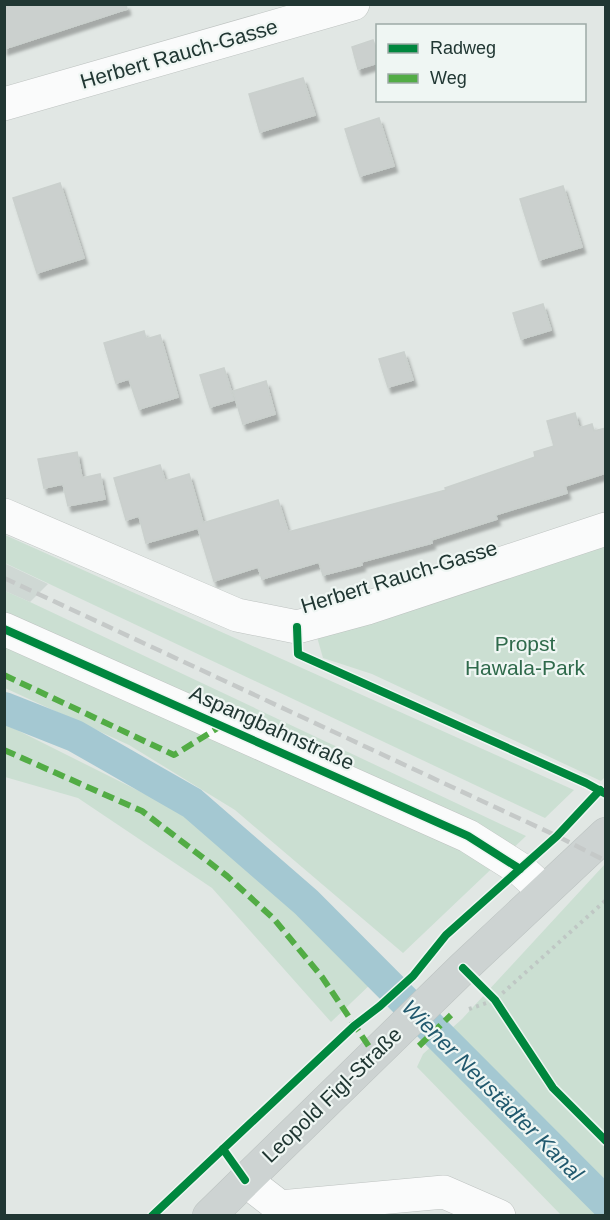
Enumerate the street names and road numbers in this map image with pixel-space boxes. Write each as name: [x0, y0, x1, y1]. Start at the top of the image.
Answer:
street label: Herbert Rauch-Gasse: [78, 14, 280, 93]
street label: Herbert Rauch-Gasse: [298, 536, 500, 617]
street label: Aspangbahnstraße: [186, 681, 358, 774]
street label: Leopold Figl-Straße: [257, 1022, 406, 1167]

